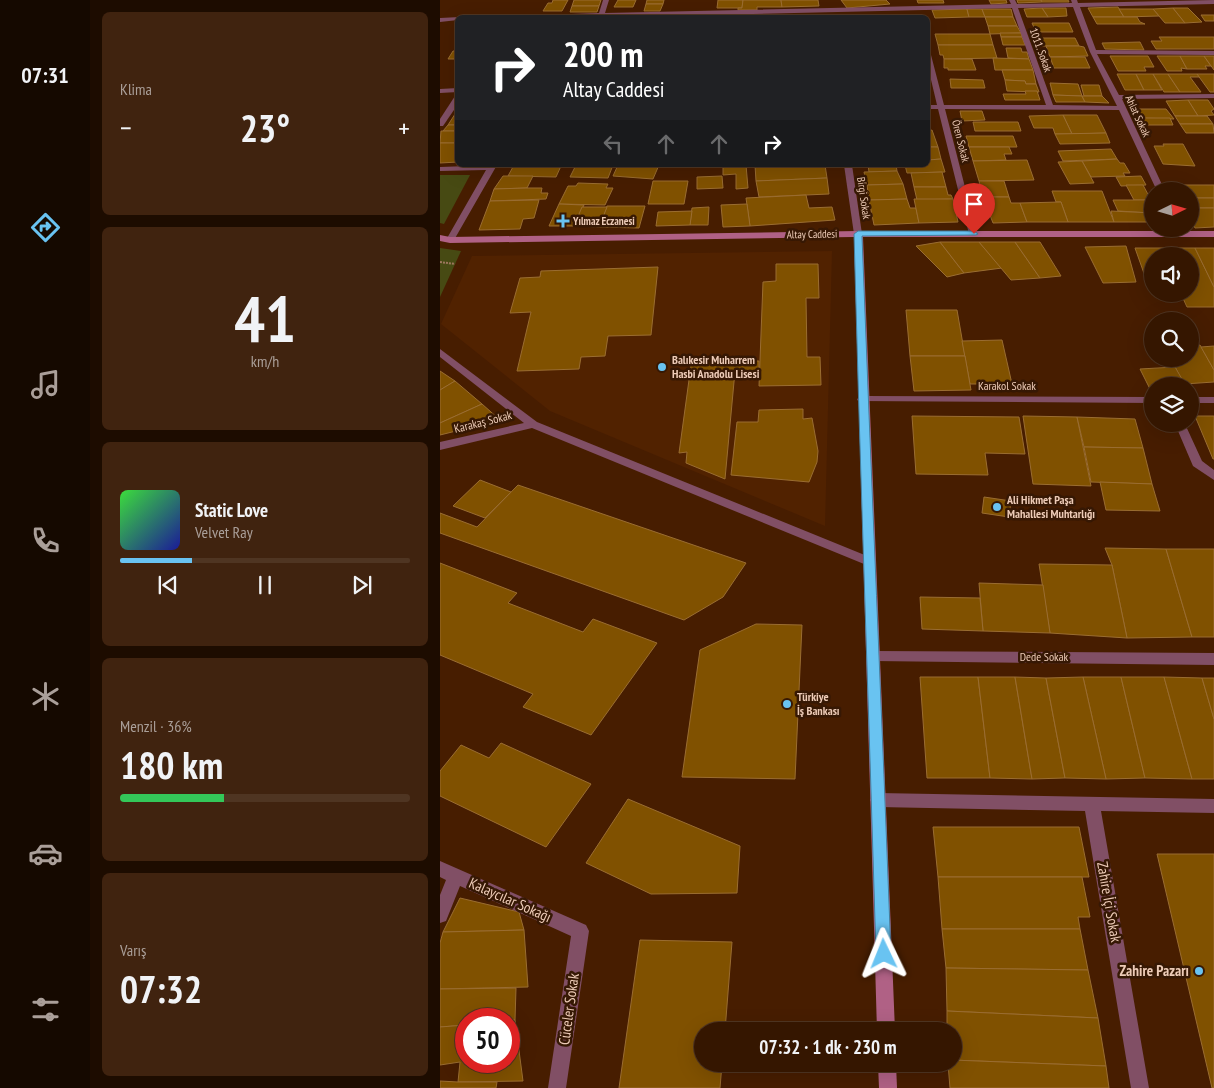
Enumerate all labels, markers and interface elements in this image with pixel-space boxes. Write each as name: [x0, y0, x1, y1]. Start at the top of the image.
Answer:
street label: 1011. Sokak: [1027, 26, 1056, 75]
text: 200 m: [563, 31, 644, 77]
icon: right: [480, 35, 545, 100]
text: 07:31: [21, 61, 69, 89]
text: Altay Caddesi: [563, 75, 665, 103]
text: Klima: [120, 79, 152, 99]
street label: Ahlat Sokak: [1122, 93, 1154, 140]
text: 23°: [240, 103, 290, 152]
text: −: [120, 109, 132, 146]
text: +: [398, 109, 410, 146]
street label: Ören Sokak: [949, 118, 973, 164]
icon: left: [599, 130, 627, 158]
icon: ahead: [652, 130, 680, 158]
icon: ahead: [705, 130, 733, 158]
icon: right: [758, 130, 786, 158]
street label: Birgi Sokak: [854, 176, 874, 221]
north arrow: [1144, 182, 1199, 238]
map controls: [1144, 182, 1199, 432]
pin: [953, 183, 995, 234]
icon: arrive: [960, 190, 988, 218]
icon: directions: [28, 210, 63, 245]
place label: Yılmaz Eczanesi: [572, 214, 635, 228]
marker: Yılmaz Eczanesi: [557, 215, 569, 227]
street label: Altay Caddesi: [786, 227, 838, 241]
button: sound: [1144, 247, 1199, 302]
text: 41: [234, 276, 296, 360]
button: search: [1144, 312, 1199, 367]
text: km/h: [251, 351, 279, 371]
place label: Balıkesir Muharrem Hasbi Anadolu Lisesi: [672, 352, 760, 381]
marker: Balıkesir Muharrem Hasbi Anadolu Lisesi: [656, 361, 668, 373]
icon: music: [28, 367, 63, 402]
button: layers: [1144, 377, 1199, 432]
street label: Karakol Sokak: [978, 378, 1036, 393]
street label: Karakaş Sokak: [452, 407, 514, 436]
place label: Ali Hikmet Paşa Mahallesi Muhtarlığı: [1006, 492, 1095, 521]
text: Static Love: [195, 498, 268, 522]
marker: Ali Hikmet Paşa Mahallesi Muhtarlığı: [991, 501, 1003, 513]
text: Velvet Ray: [195, 522, 253, 542]
icon: phone: [28, 523, 63, 558]
icon: previous: [154, 571, 182, 599]
icon: pause: [251, 571, 279, 599]
icon: next: [348, 571, 376, 599]
street label: Dede Sokak: [1020, 649, 1069, 664]
icon: climate: [28, 679, 63, 714]
place label: Türkiye İş Bankası: [797, 689, 840, 718]
marker: Türkiye İş Bankası: [781, 698, 793, 710]
text: Menzil · 36%: [120, 716, 192, 736]
text: 180 km: [120, 740, 223, 789]
icon: car: [28, 836, 63, 871]
street label: Zahire İçi Sokak: [1093, 860, 1126, 944]
street label: Kalaycılar Sokağı: [466, 873, 554, 926]
position arrow: [857, 927, 909, 979]
text: Varış: [120, 940, 146, 960]
place label: Zahire Pazarı: [1120, 961, 1189, 980]
text: 07:32: [120, 964, 202, 1013]
marker: Zahire Pazarı: [1193, 965, 1205, 977]
street label: Cüceler Sokak: [554, 972, 583, 1046]
icon: filters: [28, 992, 63, 1027]
speed limit sign: 50: [455, 1008, 520, 1073]
text: 07:32 · 1 dk · 230 m: [759, 1035, 897, 1059]

